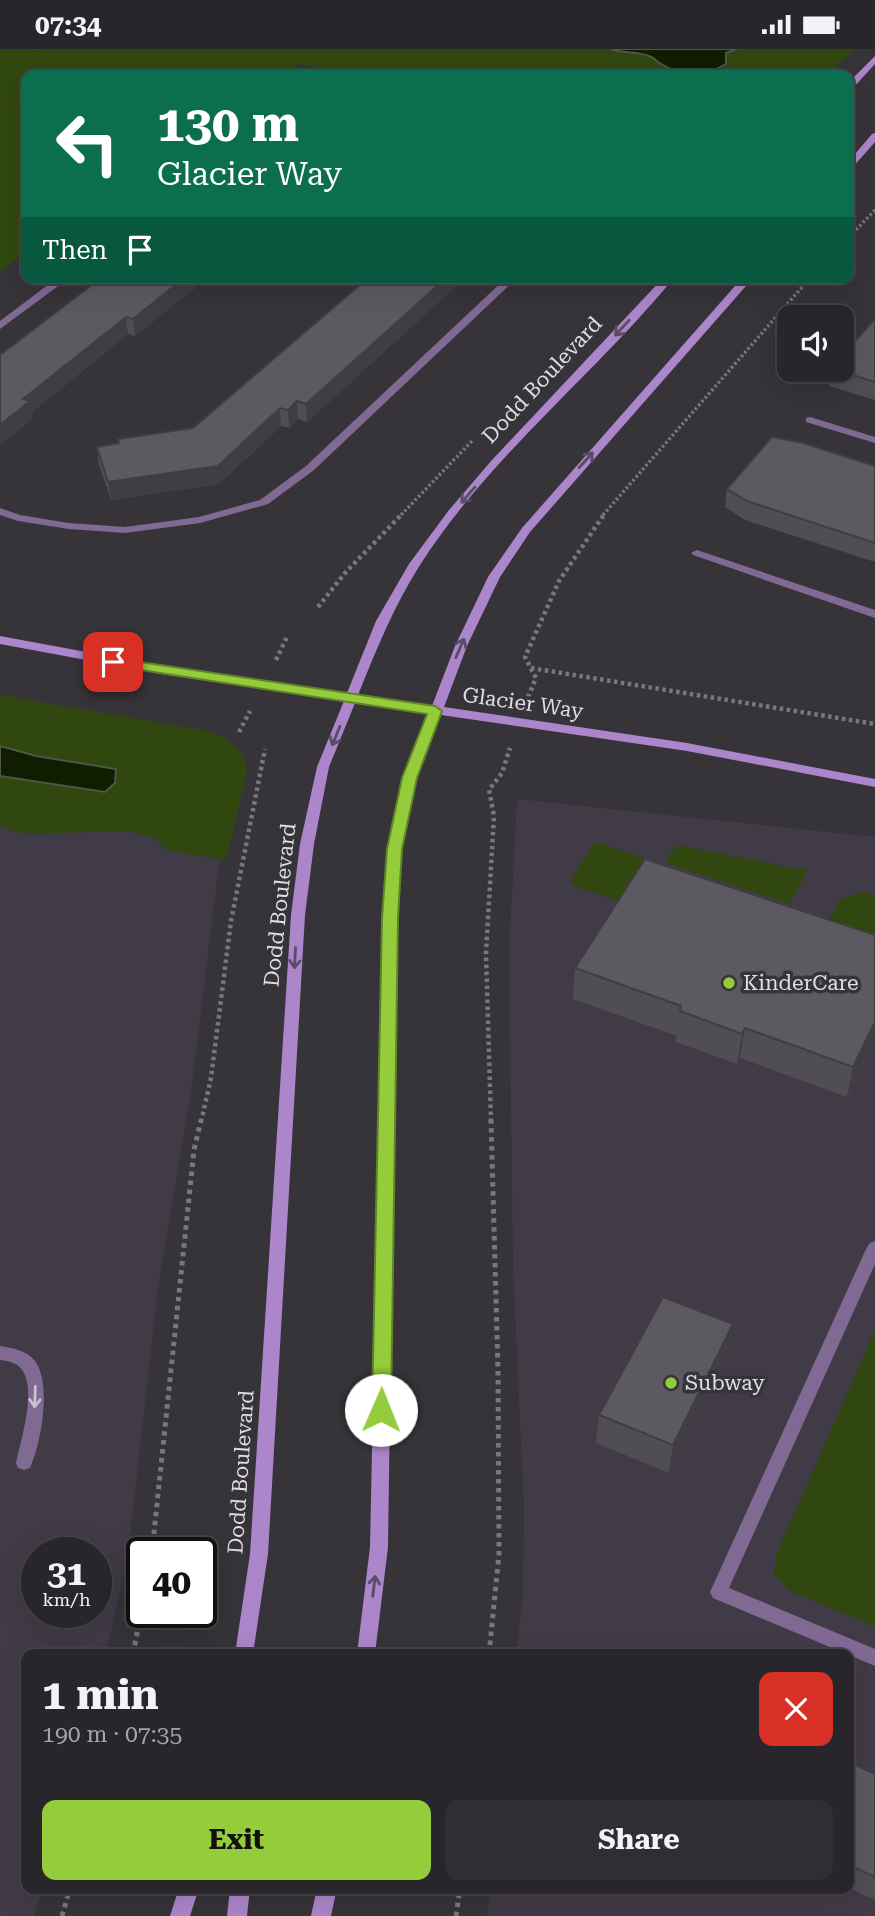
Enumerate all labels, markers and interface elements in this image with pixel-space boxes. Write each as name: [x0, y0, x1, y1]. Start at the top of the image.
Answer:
text: 07:34: [35, 10, 101, 40]
text: 130 m: [157, 96, 299, 153]
icon: left: [42, 98, 133, 189]
text: Glacier Way: [157, 155, 342, 193]
icon: arrive: [121, 231, 159, 269]
text: Then: [42, 235, 107, 265]
map controls: [777, 305, 854, 382]
button: sound: [777, 305, 854, 382]
street label: Dodd Boulevard: [477, 311, 607, 448]
one-way arrow: [614, 319, 631, 336]
one-way arrow: [578, 451, 594, 469]
one-way arrow: [460, 486, 476, 504]
pin: [83, 632, 143, 692]
one-way arrow: [455, 637, 468, 659]
icon: arrive: [94, 643, 132, 681]
street label: Glacier Way: [461, 683, 585, 723]
one-way arrow: [329, 724, 342, 746]
street label: Dodd Boulevard: [259, 821, 301, 988]
one-way arrow: [289, 947, 302, 970]
place label: KinderCare: [743, 971, 859, 995]
marker: KinderCare: [721, 975, 737, 991]
place label: Subway: [685, 1371, 765, 1395]
position arrow: [344, 1373, 418, 1447]
marker: Subway: [663, 1375, 679, 1391]
one-way arrow: [29, 1385, 42, 1408]
street label: Dodd Boulevard: [223, 1389, 259, 1555]
speed limit sign: 40: [126, 1537, 217, 1628]
text: 31: [47, 1553, 86, 1594]
one-way arrow: [367, 1575, 380, 1598]
text: km/h: [42, 1589, 91, 1610]
text: 1 min: [42, 1670, 159, 1719]
button: close: [759, 1672, 833, 1746]
text: 190 m · 07:35: [42, 1721, 182, 1748]
button: Exit: [42, 1800, 431, 1880]
button: Share: [445, 1800, 833, 1880]

